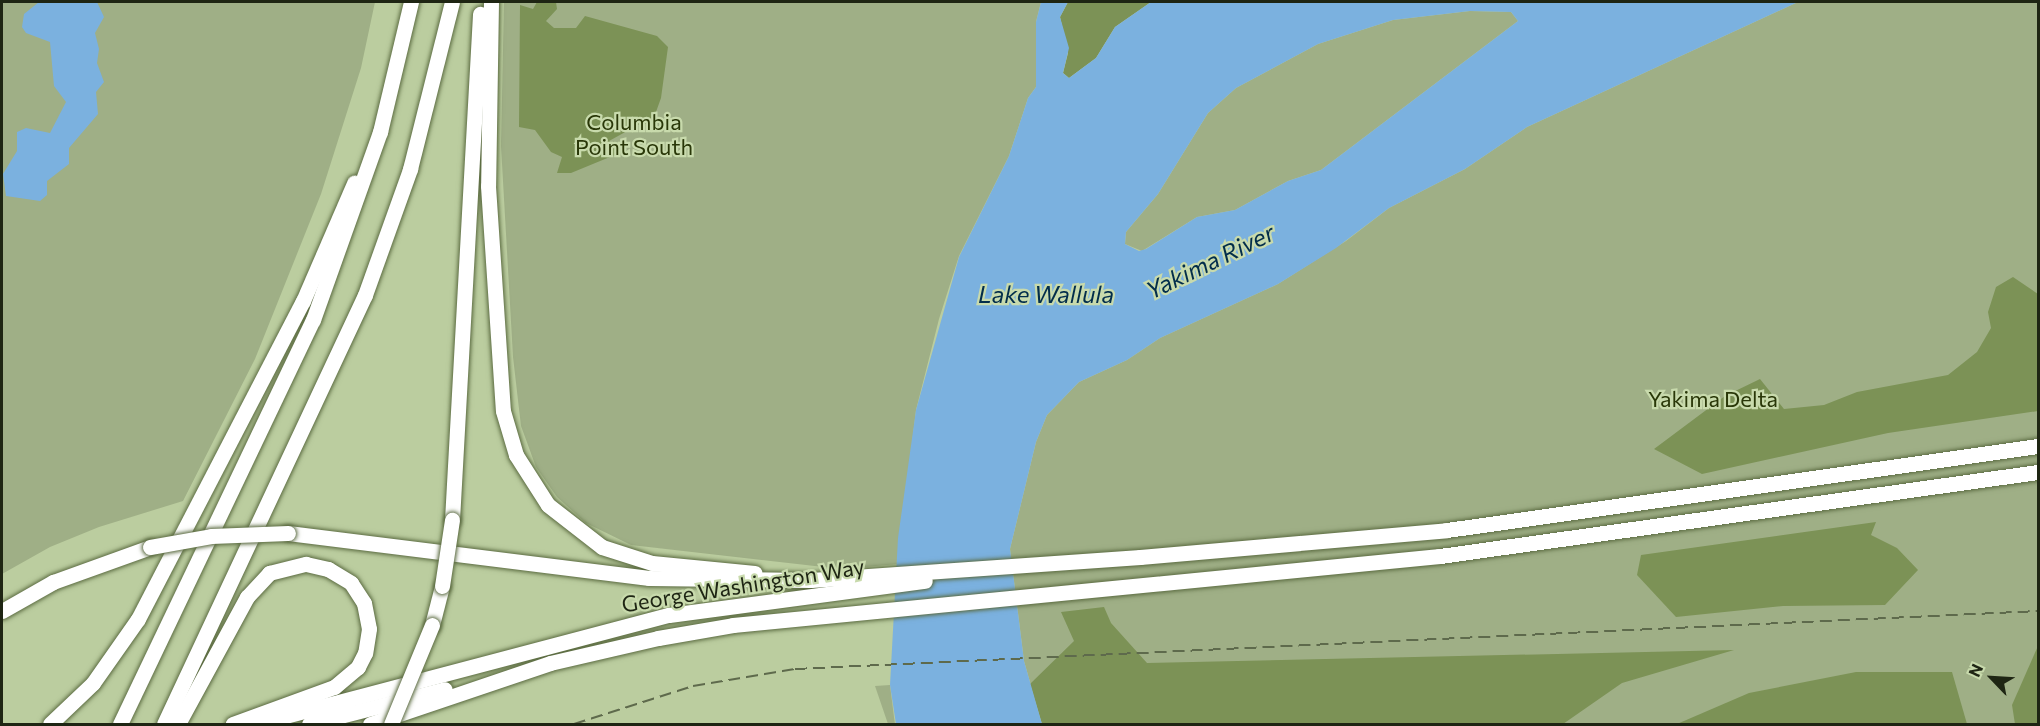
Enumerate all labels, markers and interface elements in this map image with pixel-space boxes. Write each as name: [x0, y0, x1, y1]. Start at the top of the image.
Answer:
park label: Columbia Point South: [575, 108, 693, 160]
water label: Yakima River: [1141, 217, 1279, 305]
water label: Lake Wallula: [978, 280, 1114, 308]
park label: Yakima Delta: [1648, 386, 1778, 412]
street label: George Washington Way: [620, 553, 866, 617]
north arrow: [1962, 648, 2022, 708]
text: N: [1964, 661, 1986, 680]

